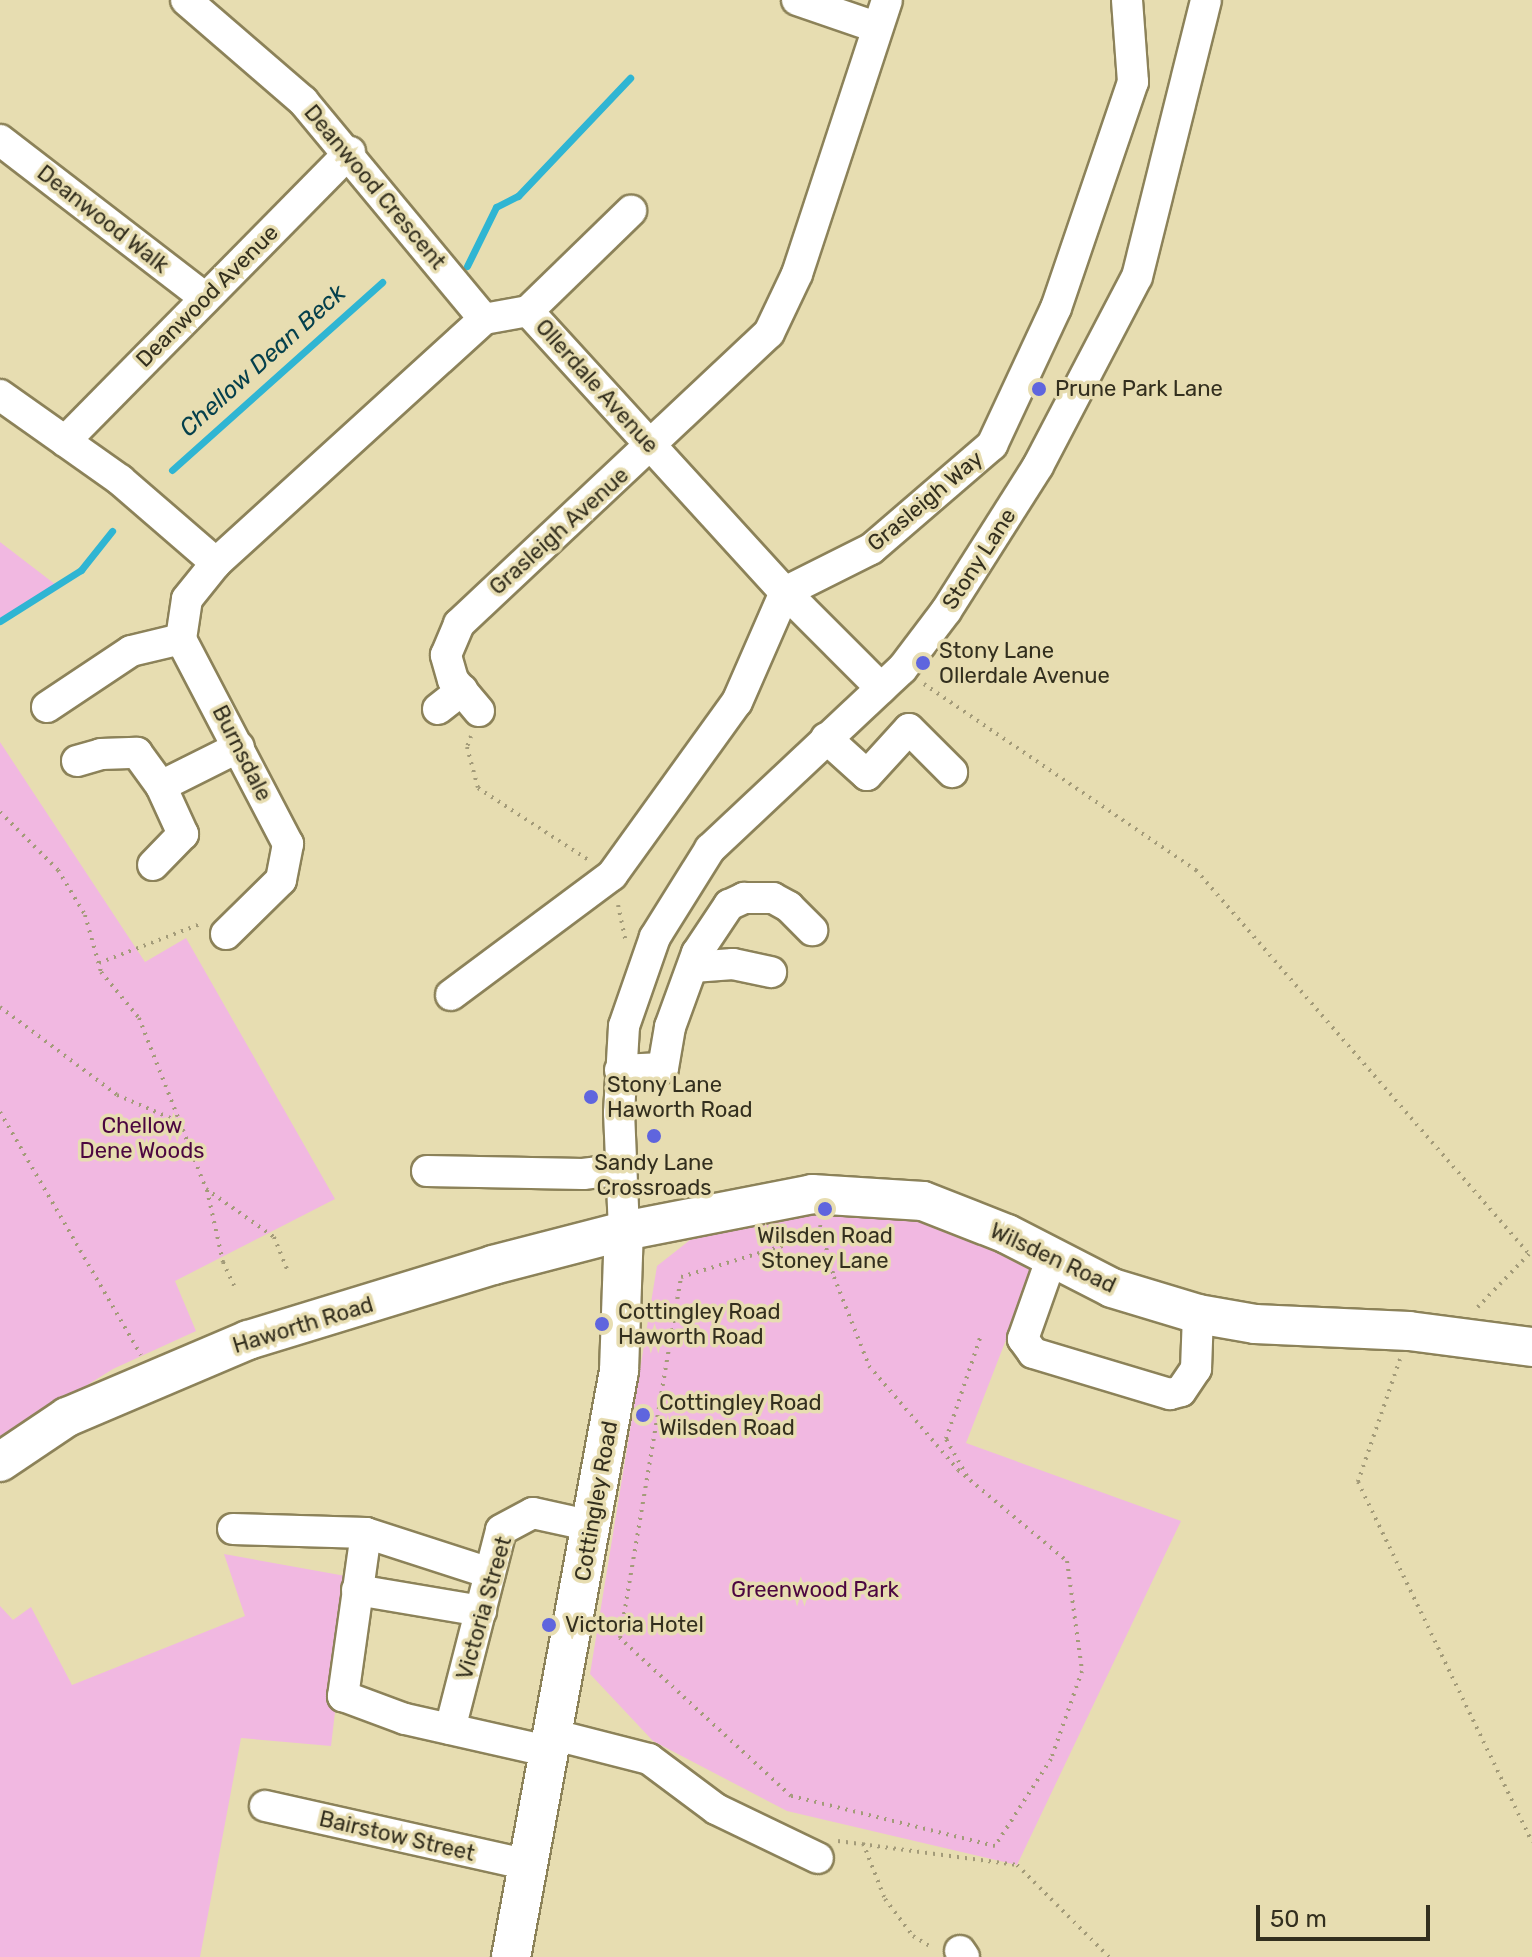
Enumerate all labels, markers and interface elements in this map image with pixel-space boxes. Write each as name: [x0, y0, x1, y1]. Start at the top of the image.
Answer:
street label: Deanwood Crescent: [299, 99, 451, 275]
street label: Deanwood Walk: [32, 159, 174, 279]
street label: Deanwood Avenue: [130, 219, 284, 373]
water label: Chellow Dean Beck: [174, 279, 352, 443]
street label: Ollerdale Avenue: [530, 313, 664, 459]
place label: Prune Park Lane: [1055, 376, 1223, 402]
marker: Prune Park Lane: [1030, 380, 1048, 398]
street label: Grasleigh Way: [862, 445, 988, 557]
street label: Grasleigh Avenue: [484, 461, 634, 601]
street label: Stony Lane: [936, 503, 1022, 615]
place label: Stony Lane Ollerdale Avenue: [939, 637, 1110, 688]
marker: Stony Lane Ollerdale Avenue: [914, 654, 932, 672]
street label: Burnsdale: [207, 701, 277, 805]
place label: Stony Lane Haworth Road: [607, 1071, 753, 1122]
marker: Stony Lane Haworth Road: [582, 1088, 600, 1106]
park label: Chellow Dene Woods: [79, 1112, 205, 1164]
marker: Sandy Lane Crossroads: [645, 1127, 663, 1145]
place label: Sandy Lane Crossroads: [594, 1149, 714, 1200]
marker: Wilsden Road Stoney Lane: [816, 1200, 834, 1218]
street label: Wilsden Road: [986, 1217, 1120, 1299]
place label: Wilsden Road Stoney Lane: [757, 1222, 893, 1274]
street label: Haworth Road: [229, 1291, 377, 1359]
place label: Cottingley Road Haworth Road: [618, 1298, 781, 1350]
marker: Cottingley Road Haworth Road: [593, 1315, 611, 1333]
place label: Cottingley Road Wilsden Road: [659, 1389, 822, 1440]
marker: Cottingley Road Wilsden Road: [634, 1406, 652, 1424]
street label: Cottingley Road: [569, 1418, 623, 1584]
street label: Victoria Street: [451, 1533, 517, 1683]
park label: Greenwood Park: [731, 1577, 899, 1603]
place label: Victoria Hotel: [565, 1612, 704, 1638]
marker: Victoria Hotel: [540, 1616, 558, 1634]
street label: Bairstow Street: [316, 1805, 478, 1867]
scale bar: [1260, 1889, 1434, 1939]
text: 50 m: [1270, 1905, 1327, 1933]

